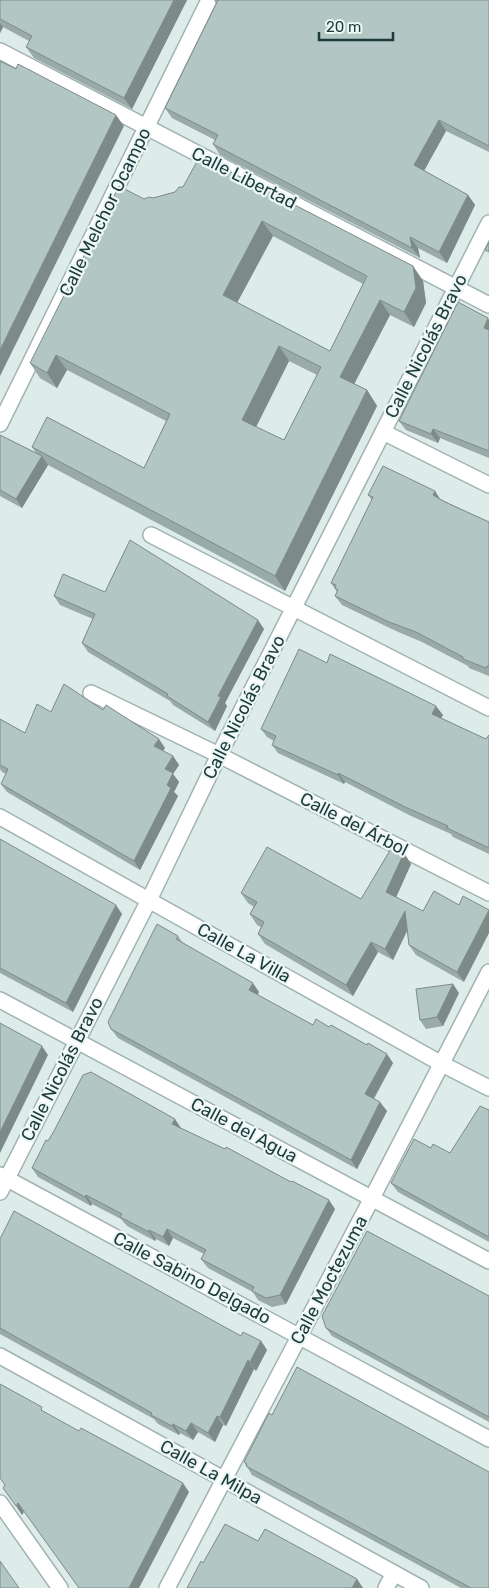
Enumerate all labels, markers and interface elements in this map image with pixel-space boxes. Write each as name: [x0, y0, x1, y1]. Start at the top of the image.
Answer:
scale bar: [319, 10, 393, 42]
text: 20 m: [326, 18, 361, 36]
street label: Calle Melchor Ocampo: [55, 124, 155, 300]
street label: Calle Libertad: [188, 142, 300, 214]
street label: Calle Nicolás Bravo: [380, 270, 472, 422]
street label: Calle Nicolás Bravo: [198, 631, 290, 783]
street label: Calle del Árbol: [296, 787, 412, 861]
street label: Calle La Villa: [193, 918, 295, 988]
street label: Calle Nicolás Bravo: [16, 993, 108, 1145]
street label: Calle del Agua: [187, 1093, 301, 1167]
street label: Calle Moctezuma: [286, 1212, 372, 1348]
street label: Calle Sabino Delgado: [109, 1227, 275, 1329]
street label: Calle La Milpa: [156, 1435, 266, 1509]

